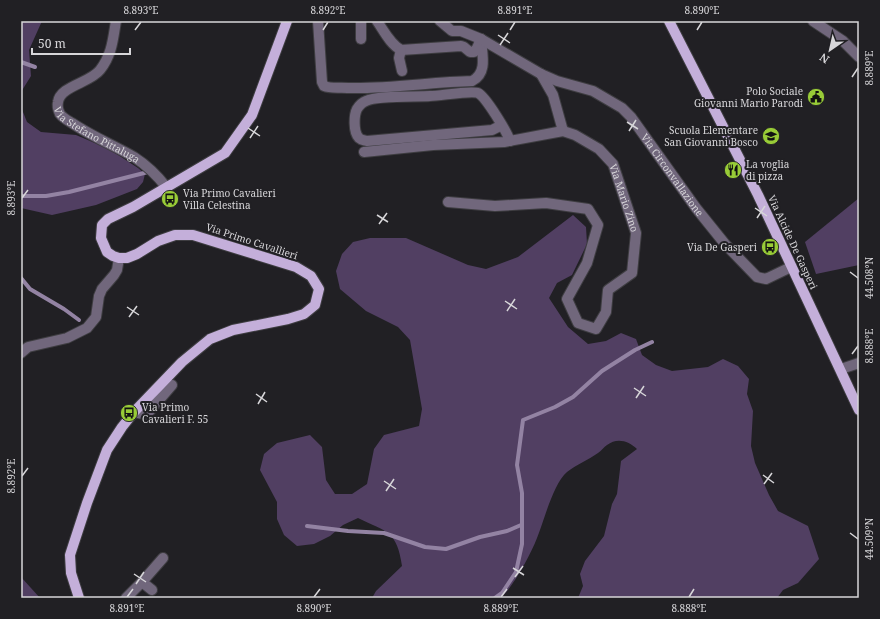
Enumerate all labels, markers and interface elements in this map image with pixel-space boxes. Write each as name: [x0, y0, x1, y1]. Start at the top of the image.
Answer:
text: 8.893°E: [123, 3, 159, 17]
text: 8.892°E: [310, 3, 346, 17]
text: 8.891°E: [497, 3, 533, 17]
text: 8.890°E: [684, 3, 720, 17]
scale bar: [32, 30, 130, 56]
north arrow: [810, 30, 850, 70]
text: 50 m: [38, 35, 66, 52]
text: N: [816, 50, 832, 67]
text: 8.889°E: [862, 50, 876, 86]
place label: Polo Sociale Giovanni Mario Parodi: [694, 84, 804, 110]
public building icon: Polo Sociale Giovanni Mario Parodi: [806, 87, 826, 107]
street label: Via Stefano Pittaluga: [51, 105, 143, 166]
place label: Scuola Elementare San Giovanni Bosco: [664, 123, 758, 149]
school or university icon: Scuola Elementare San Giovanni Bosco: [761, 126, 781, 146]
street label: Via Circonvallazione: [638, 131, 707, 219]
place label: La voglia di pizza: [746, 157, 790, 183]
restaurant icon: La voglia di pizza: [723, 160, 743, 180]
street label: Via Mario Zino: [606, 162, 642, 234]
text: 8.893°E: [4, 180, 18, 216]
place label: Via Primo Cavalieri Villa Celestina: [183, 186, 276, 212]
bus stop icon: Via Primo Cavalieri Villa Celestina: [160, 189, 180, 209]
street label: Via Alcide De Gasperi: [765, 193, 821, 292]
street label: Via Primo Cavallieri: [204, 220, 300, 263]
bus stop icon: Via De Gasperi: [760, 237, 780, 257]
place label: Via De Gasperi: [687, 240, 758, 254]
text: 44.508°N: [862, 257, 876, 299]
text: 8.888°E: [862, 328, 876, 364]
place label: Via Primo Cavalieri F. 55: [142, 400, 208, 426]
bus stop icon: Via Primo Cavalieri F. 55: [119, 403, 139, 423]
text: 8.892°E: [4, 458, 18, 494]
text: 44.509°N: [862, 518, 876, 560]
text: 8.891°E: [109, 601, 145, 615]
text: 8.890°E: [296, 601, 332, 615]
text: 8.889°E: [483, 601, 519, 615]
text: 8.888°E: [671, 601, 707, 615]

